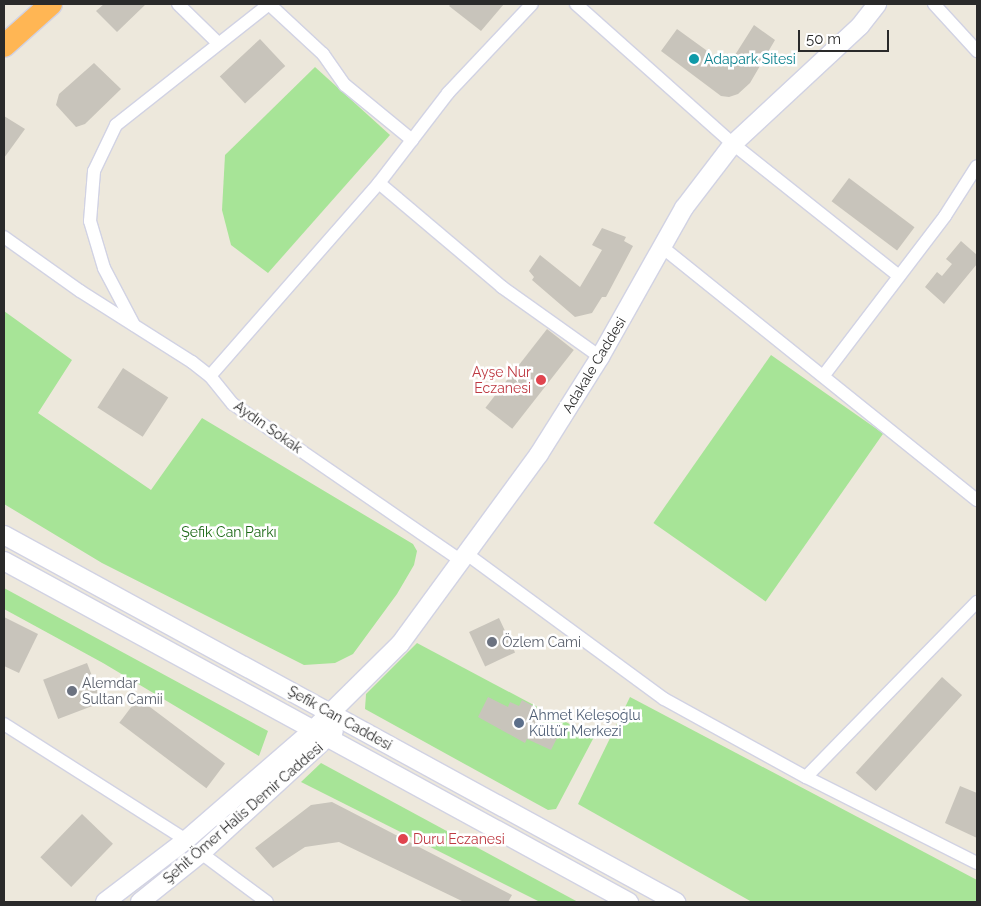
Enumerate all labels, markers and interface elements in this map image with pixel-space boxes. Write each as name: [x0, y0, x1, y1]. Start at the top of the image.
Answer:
scale bar: [801, 20, 892, 52]
text: 50 m: [806, 30, 841, 48]
place label: Adapark Sitesi: [704, 51, 796, 67]
marker: Adapark Sitesi: [688, 53, 700, 65]
street label: Adakale Caddesi: [559, 314, 629, 416]
place label: Ayşe Nur Eczanesi: [472, 364, 531, 397]
marker: Ayşe Nur Eczanesi: [535, 374, 547, 386]
street label: Aydın Sokak: [231, 397, 305, 457]
park label: Şefik Can Parkı: [181, 524, 277, 540]
place label: Özlem Cami: [502, 634, 581, 650]
marker: Özlem Cami: [486, 636, 498, 648]
place label: Alemdar Sultan Camii: [82, 675, 163, 708]
street label: Şefik Can Caddesi: [285, 682, 395, 754]
marker: Alemdar Sultan Camii: [66, 685, 78, 697]
place label: Ahmet Keleşoğlu Kültür Merkezi: [529, 707, 641, 740]
marker: Ahmet Keleşoğlu Kültür Merkezi: [513, 717, 525, 729]
street label: Şehit Ömer Halis Demir Caddesi: [160, 739, 326, 887]
place label: Duru Eczanesi: [413, 831, 505, 847]
marker: Duru Eczanesi: [397, 833, 409, 845]

